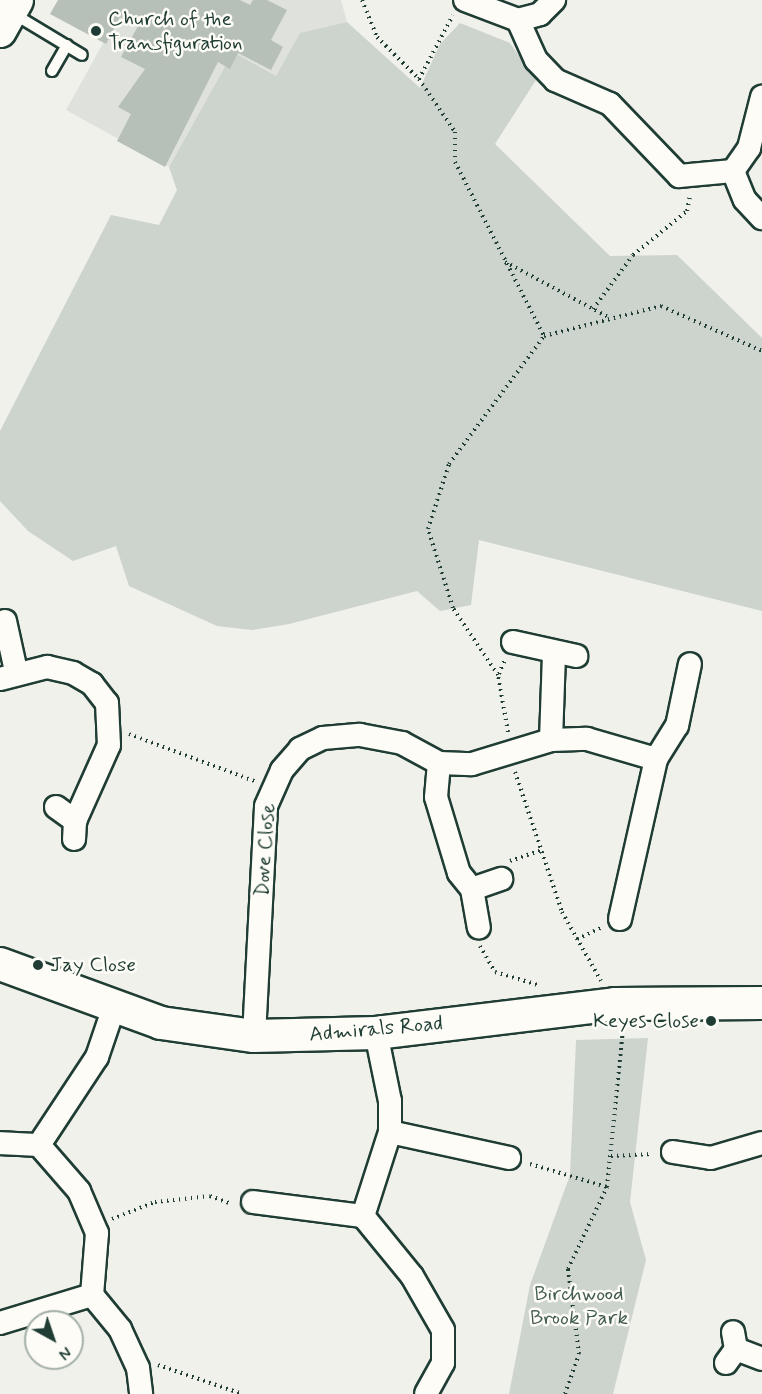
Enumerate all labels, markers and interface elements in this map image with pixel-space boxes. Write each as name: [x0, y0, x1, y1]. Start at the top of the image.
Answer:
place label: Church of the Transfiguration: [108, 6, 243, 56]
marker: Church of the Transfiguration: [89, 24, 103, 38]
street label: Dove Close: [249, 802, 281, 898]
place label: Jay Close: [50, 952, 136, 978]
marker: Jay Close: [31, 958, 45, 972]
place label: Keyes Close: [593, 1008, 699, 1034]
street label: Admirals Road: [309, 1011, 443, 1047]
marker: Keyes Close: [704, 1014, 718, 1028]
park label: Birchwood Brook Park: [530, 1281, 628, 1331]
north arrow: [24, 1310, 84, 1370]
text: N: [54, 1341, 75, 1364]

